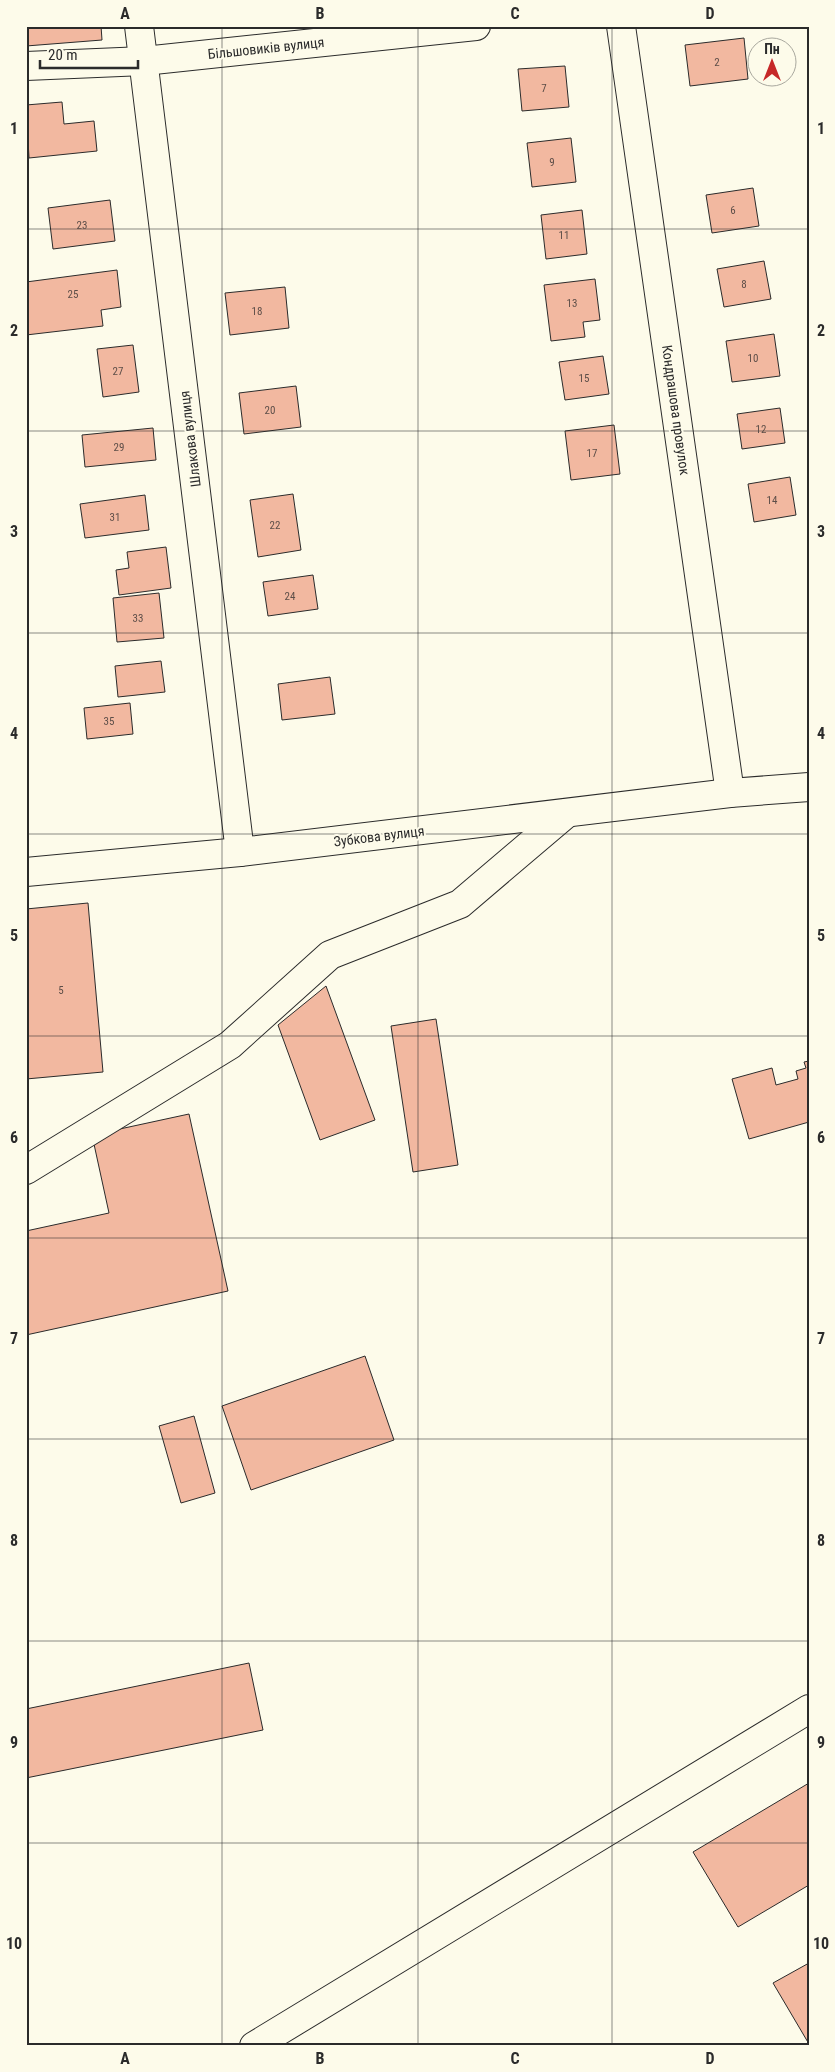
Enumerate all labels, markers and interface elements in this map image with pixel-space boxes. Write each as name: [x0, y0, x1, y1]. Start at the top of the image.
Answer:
text: A: [120, 4, 130, 23]
text: B: [316, 4, 325, 23]
text: C: [510, 4, 520, 23]
text: D: [705, 4, 715, 23]
street label: Більшовиків вулиця: [207, 34, 325, 62]
scale bar: [40, 38, 138, 70]
north arrow: [748, 38, 798, 88]
text: Пн: [764, 41, 780, 57]
text: 20 m: [48, 46, 78, 64]
house number: 2: [714, 56, 720, 69]
house number: 7: [541, 82, 547, 95]
text: 1: [10, 119, 18, 138]
text: 1: [817, 119, 825, 138]
house number: 9: [549, 156, 555, 169]
house number: 6: [730, 204, 736, 217]
house number: 23: [77, 219, 87, 232]
house number: 11: [559, 229, 569, 242]
house number: 8: [741, 278, 747, 291]
house number: 25: [68, 288, 78, 301]
house number: 13: [567, 297, 577, 310]
house number: 18: [252, 305, 262, 318]
text: 2: [10, 321, 18, 340]
text: 2: [817, 321, 825, 340]
street label: Кондрашова провулок: [659, 344, 693, 476]
house number: 10: [748, 352, 758, 365]
house number: 27: [113, 365, 123, 378]
house number: 15: [579, 372, 589, 385]
street label: Шлакова вулиця: [176, 390, 204, 488]
house number: 20: [265, 404, 275, 417]
house number: 12: [756, 423, 766, 436]
house number: 29: [114, 441, 124, 454]
house number: 17: [587, 447, 597, 460]
house number: 14: [767, 494, 778, 507]
house number: 31: [110, 511, 120, 524]
house number: 22: [270, 519, 280, 532]
text: 3: [10, 522, 18, 541]
text: 3: [817, 522, 825, 541]
house number: 24: [285, 590, 296, 603]
house number: 33: [133, 612, 143, 625]
house number: 35: [104, 715, 114, 728]
text: 4: [10, 724, 18, 743]
text: 4: [817, 724, 825, 743]
street label: Зубкова вулиця: [333, 822, 425, 850]
text: 5: [10, 926, 18, 945]
text: 5: [817, 926, 825, 945]
house number: 5: [58, 984, 64, 997]
text: 6: [10, 1128, 18, 1147]
text: 6: [817, 1128, 825, 1147]
text: 7: [10, 1329, 18, 1348]
text: 7: [817, 1329, 825, 1348]
text: 8: [10, 1531, 18, 1550]
text: 8: [817, 1531, 825, 1550]
text: 9: [10, 1733, 18, 1752]
text: 9: [817, 1733, 825, 1752]
text: 10: [6, 1934, 22, 1953]
text: 10: [813, 1934, 829, 1953]
text: A: [120, 2049, 130, 2068]
text: B: [316, 2049, 325, 2068]
text: C: [510, 2049, 520, 2068]
text: D: [705, 2049, 715, 2068]

